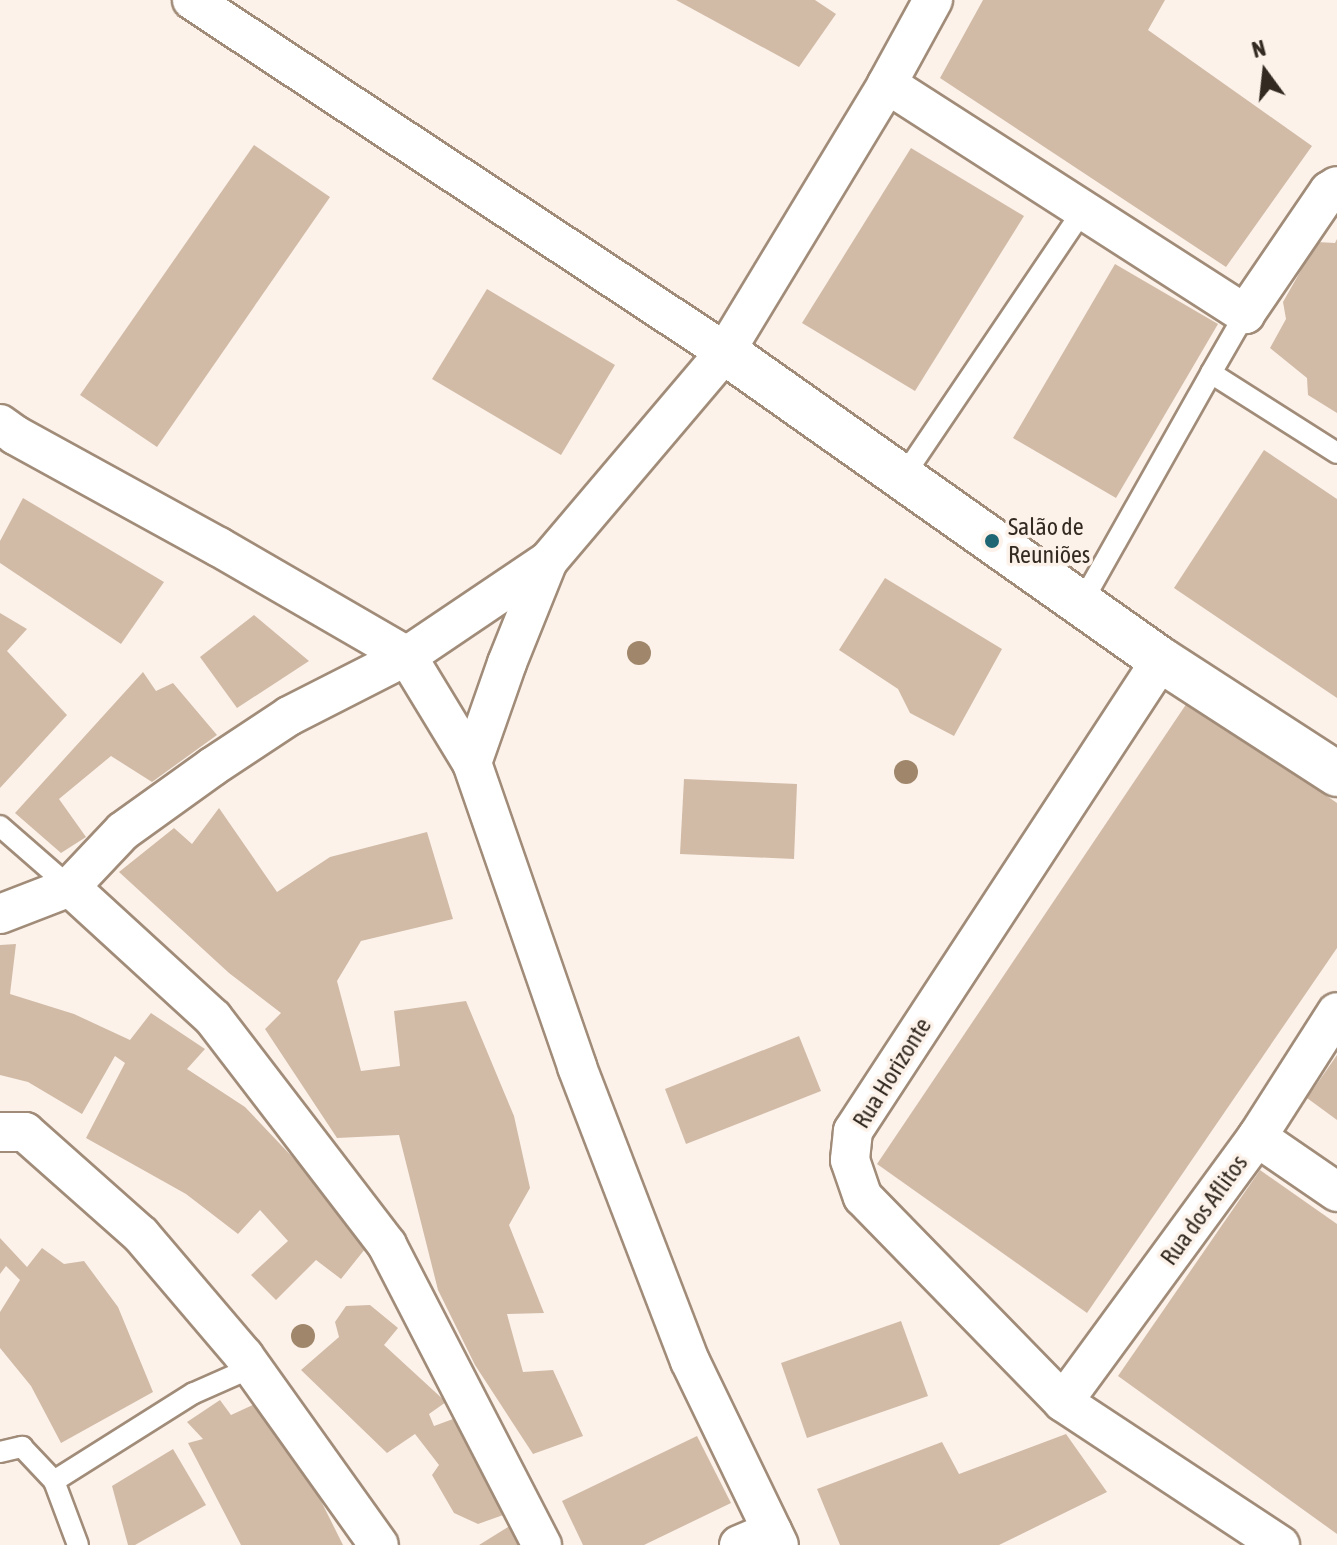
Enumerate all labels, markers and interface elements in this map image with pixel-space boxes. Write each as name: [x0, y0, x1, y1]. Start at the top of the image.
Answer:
north arrow: [1225, 32, 1305, 112]
text: N: [1249, 35, 1268, 63]
place label: Salão de Reuniões: [1008, 513, 1090, 569]
marker: Salão de Reuniões: [983, 532, 1001, 550]
street label: Rua Horizonte: [847, 1012, 937, 1134]
street label: Rua dos Aflitos: [1154, 1149, 1254, 1271]

